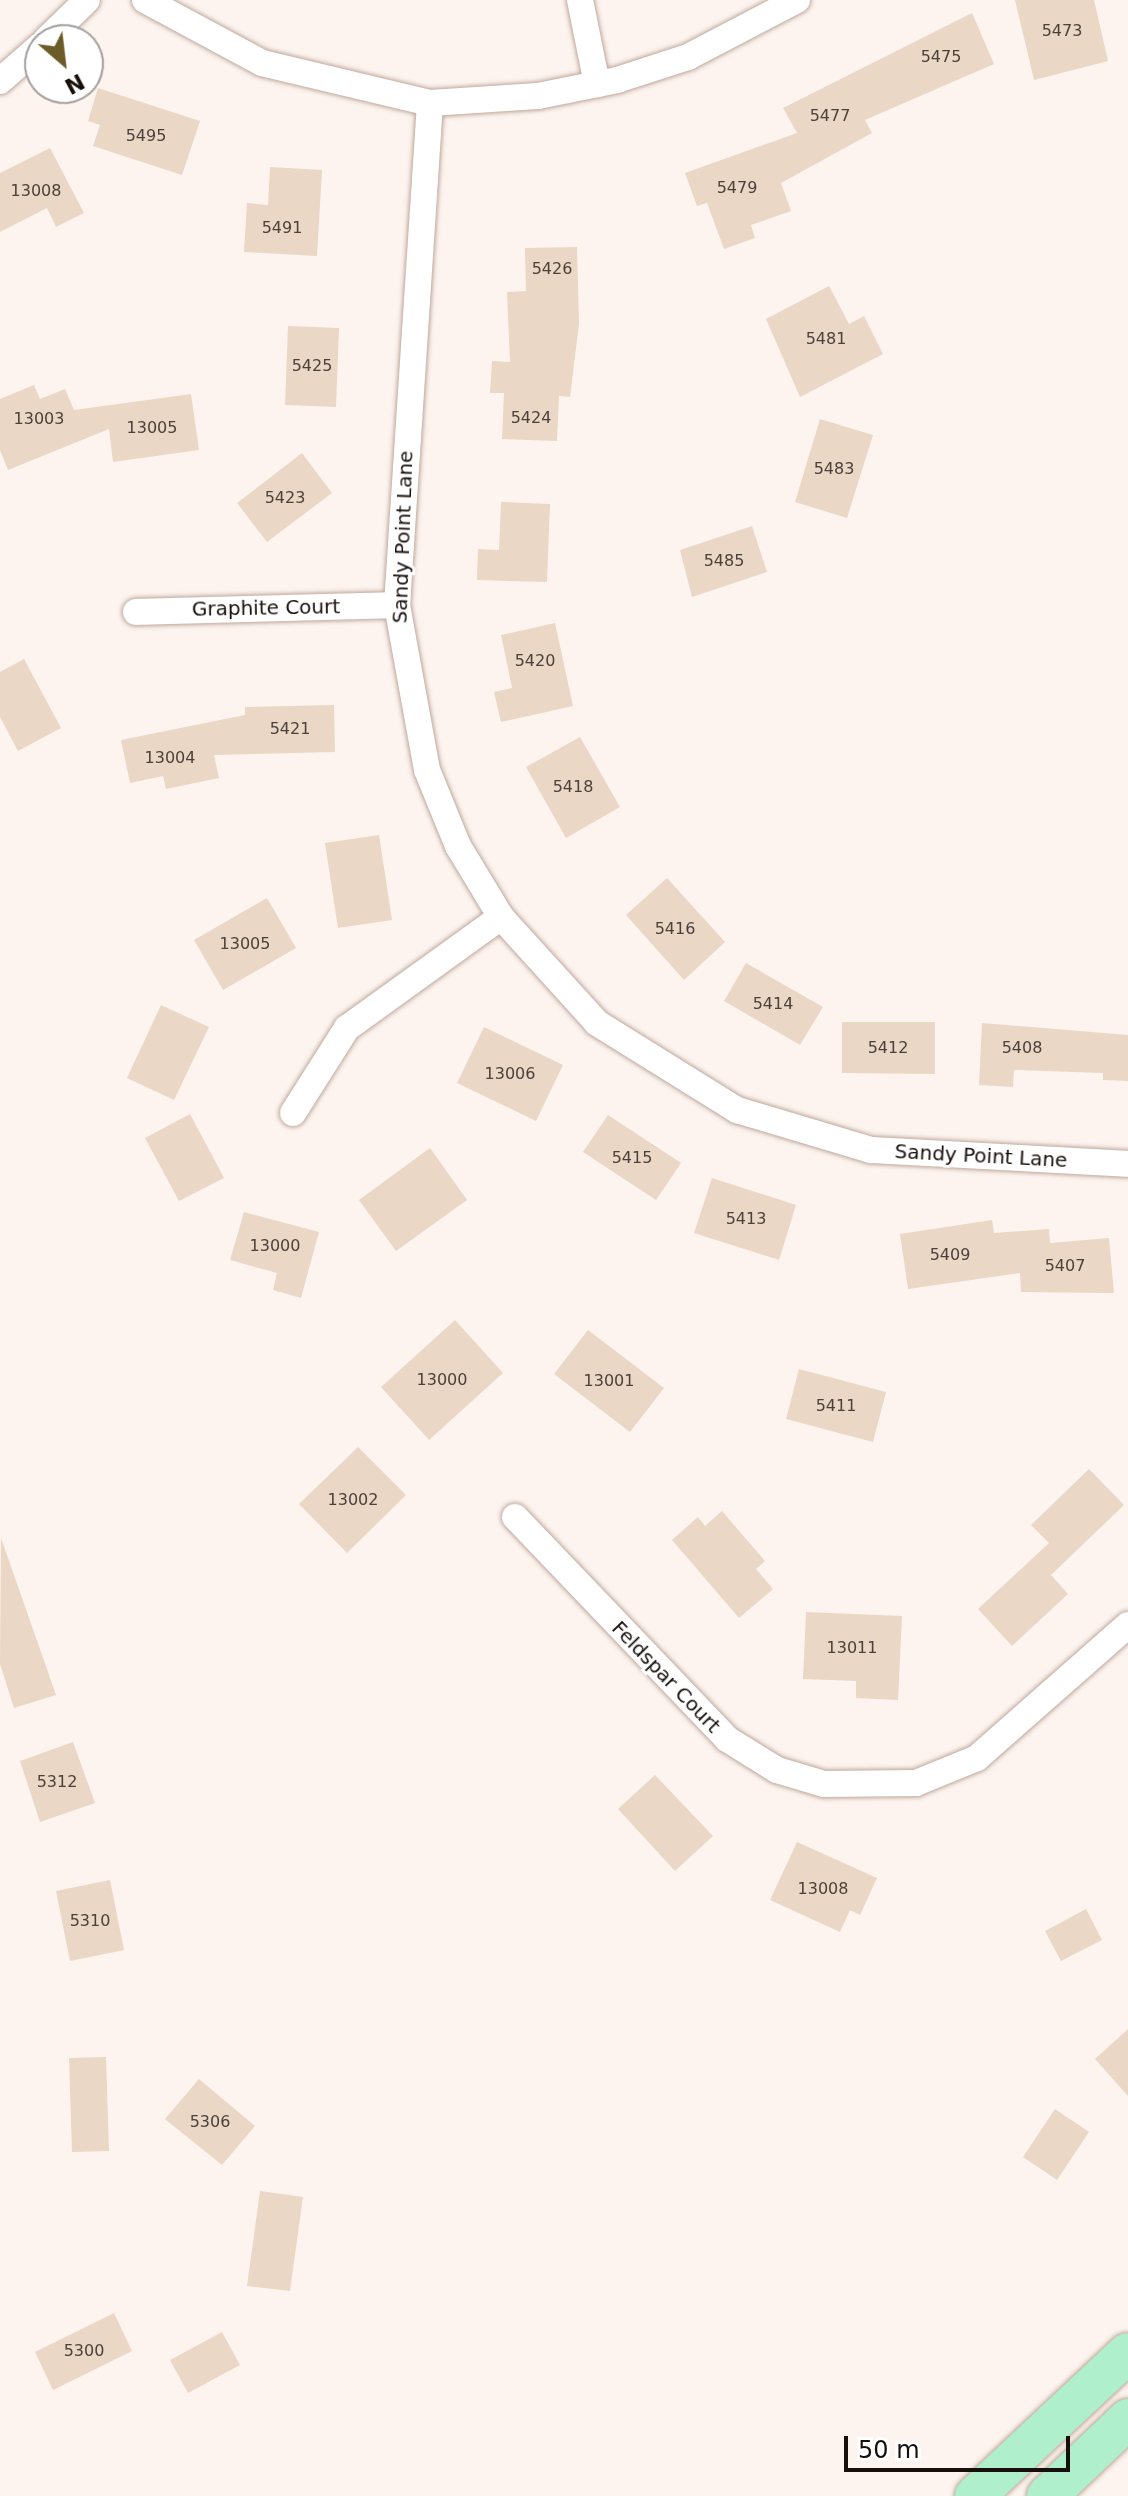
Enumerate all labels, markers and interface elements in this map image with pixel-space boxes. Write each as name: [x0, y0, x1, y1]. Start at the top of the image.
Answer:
house number: 5473: [1042, 21, 1082, 41]
north arrow: [24, 24, 104, 104]
house number: 5475: [921, 47, 961, 67]
text: N: [61, 69, 89, 99]
house number: 5477: [810, 106, 850, 126]
house number: 5495: [126, 126, 166, 146]
house number: 5479: [717, 178, 757, 198]
house number: 13008: [11, 181, 61, 201]
house number: 5491: [262, 218, 302, 238]
house number: 5426: [532, 259, 572, 279]
house number: 5481: [806, 329, 846, 349]
house number: 5425: [292, 356, 332, 376]
house number: 5424: [511, 408, 551, 428]
house number: 13003: [14, 409, 64, 429]
house number: 13005: [127, 418, 177, 438]
street label: Sandy Point Lane: [388, 450, 418, 624]
house number: 5483: [814, 459, 854, 479]
house number: 5423: [265, 488, 305, 508]
house number: 5485: [704, 551, 744, 571]
street label: Graphite Court: [192, 595, 340, 621]
house number: 5420: [515, 651, 555, 671]
house number: 5421: [270, 719, 310, 739]
house number: 13004: [145, 748, 195, 768]
house number: 5418: [553, 777, 593, 797]
house number: 5416: [655, 919, 695, 939]
house number: 13005: [220, 934, 270, 954]
house number: 5414: [753, 994, 793, 1014]
house number: 5412: [868, 1038, 908, 1058]
house number: 5408: [1002, 1038, 1042, 1058]
house number: 13006: [485, 1064, 535, 1084]
street label: Sandy Point Lane: [894, 1139, 1068, 1173]
house number: 5415: [612, 1148, 652, 1168]
house number: 5413: [726, 1209, 766, 1229]
house number: 13000: [250, 1236, 300, 1256]
house number: 5409: [930, 1245, 970, 1265]
house number: 5407: [1045, 1256, 1085, 1276]
house number: 13000: [417, 1370, 467, 1390]
house number: 13001: [584, 1371, 634, 1391]
house number: 5411: [816, 1396, 856, 1416]
house number: 13002: [328, 1490, 378, 1510]
street label: Feldspar Court: [607, 1616, 725, 1738]
house number: 13011: [827, 1638, 877, 1658]
house number: 5312: [37, 1772, 77, 1792]
house number: 13008: [798, 1879, 848, 1899]
house number: 5310: [70, 1911, 110, 1931]
house number: 5306: [190, 2112, 230, 2132]
house number: 5300: [64, 2341, 104, 2361]
scale bar: [848, 2420, 1074, 2470]
text: 50 m: [858, 2436, 920, 2464]

